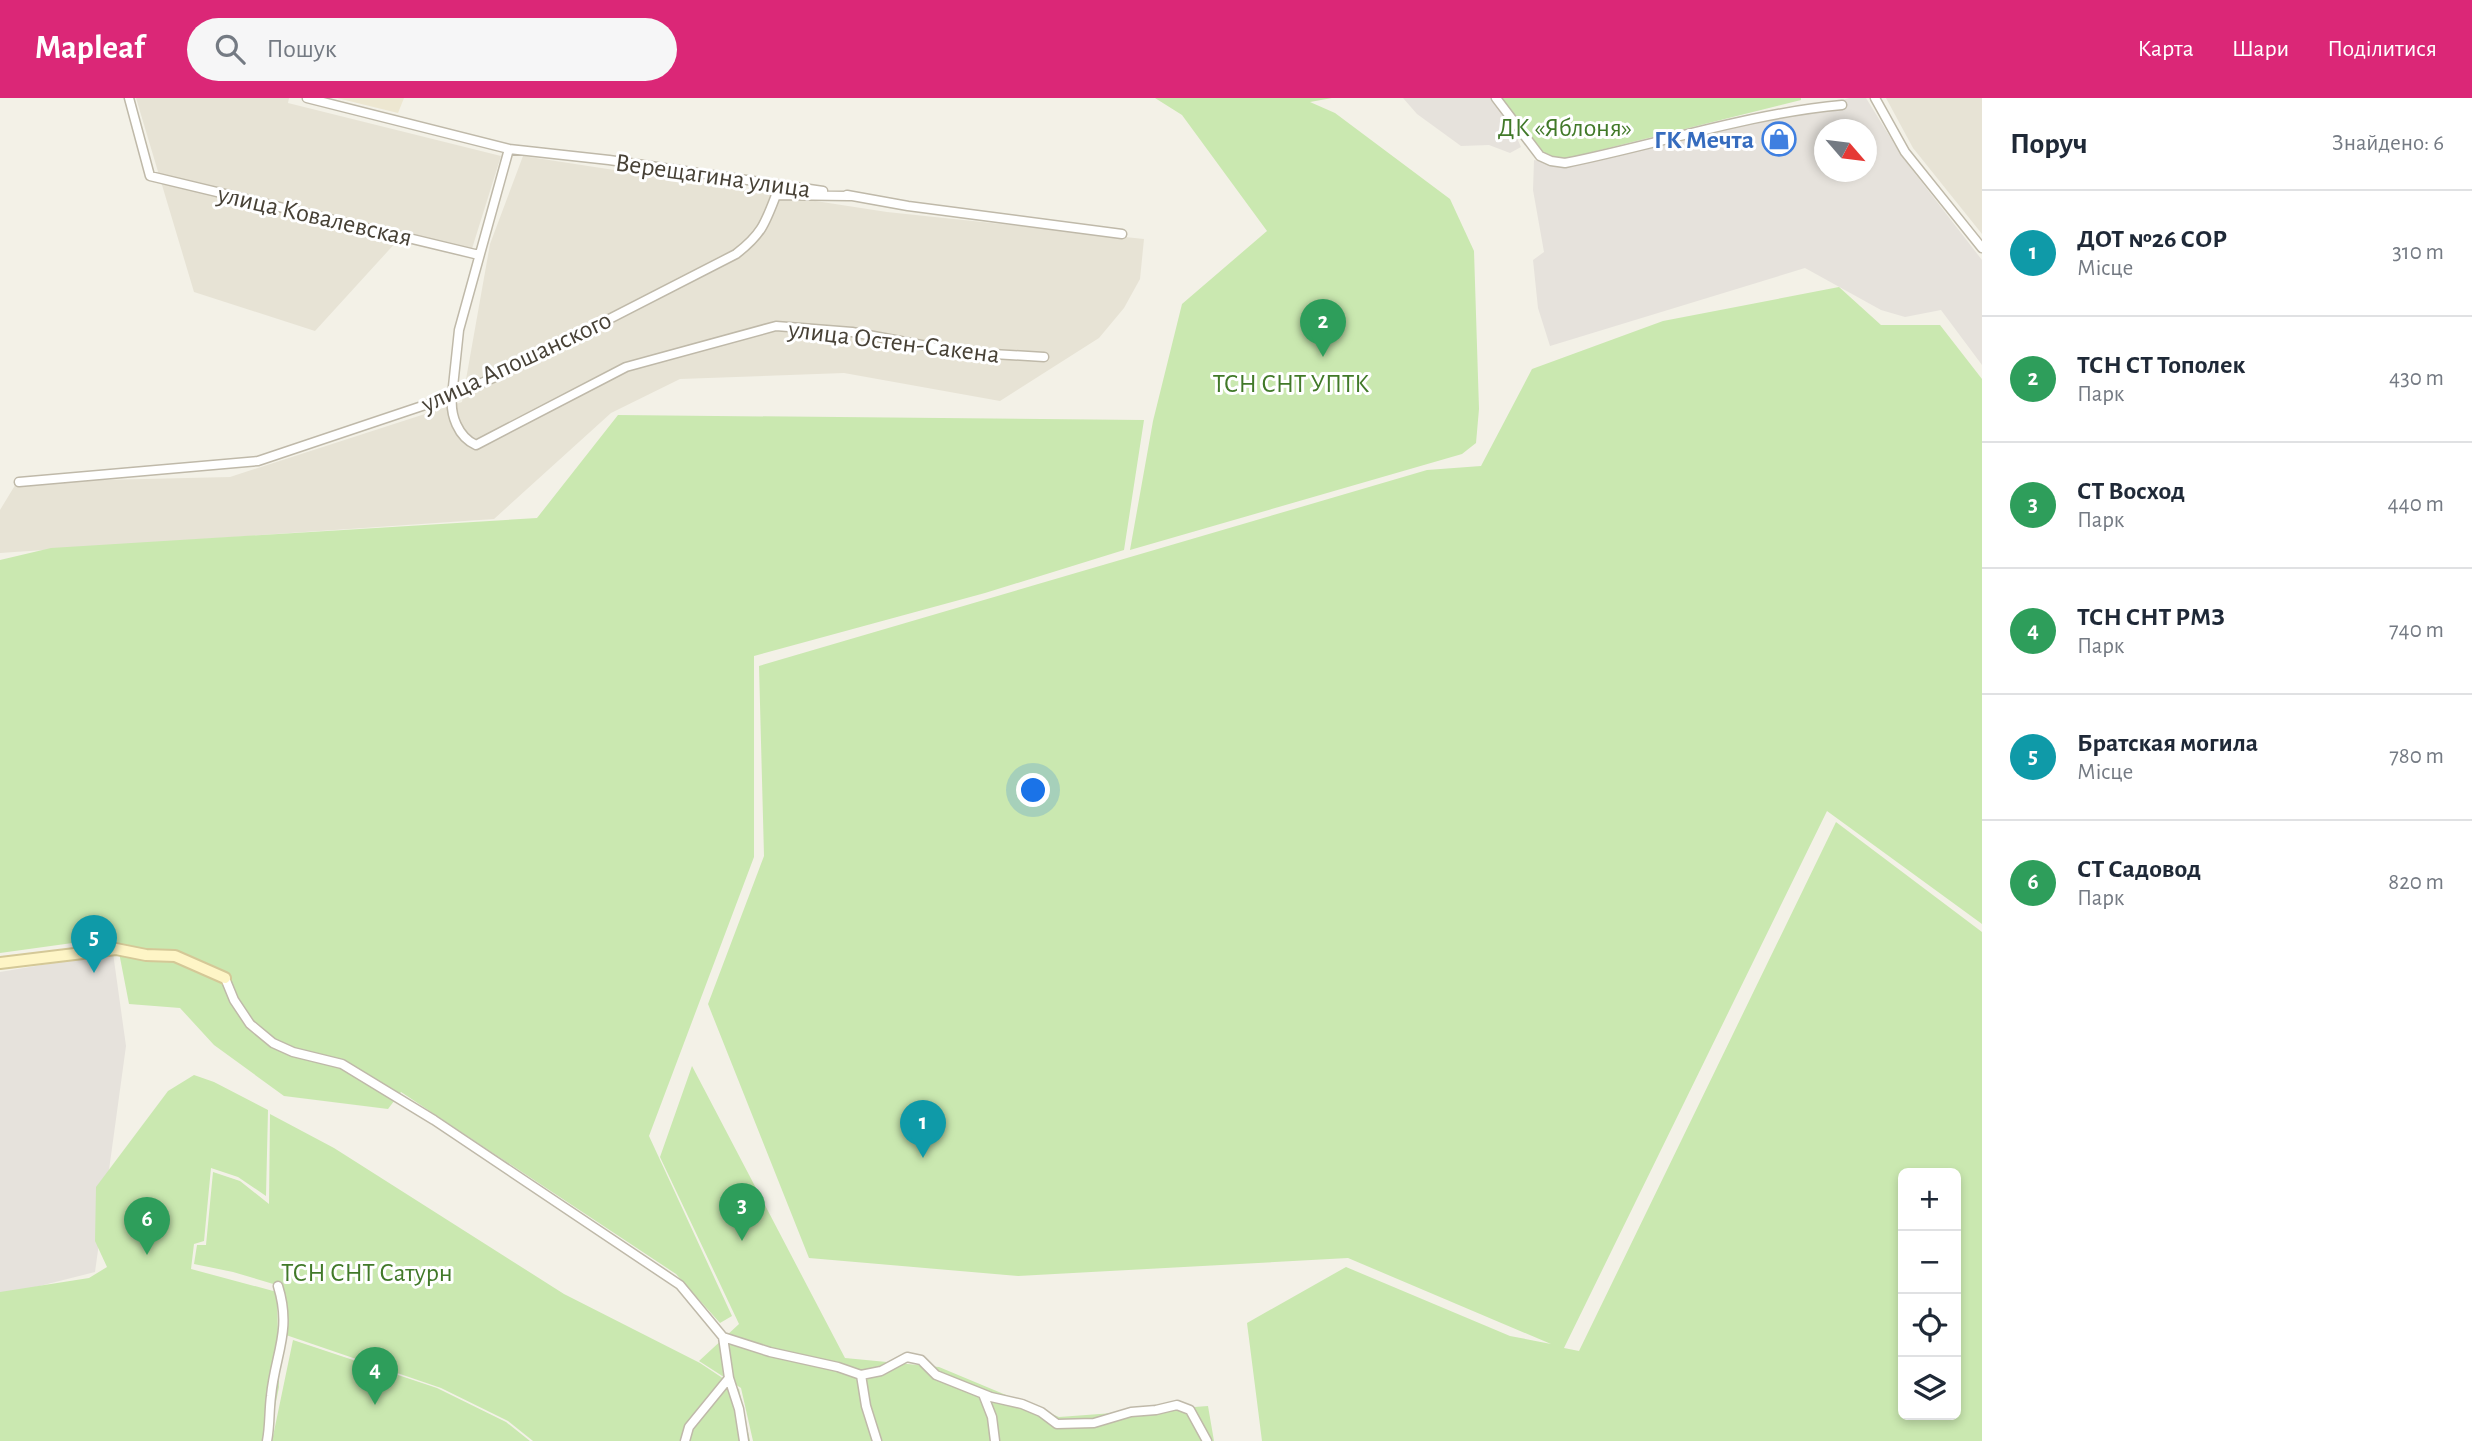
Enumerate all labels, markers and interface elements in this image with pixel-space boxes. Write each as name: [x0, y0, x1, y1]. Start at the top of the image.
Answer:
search box: [187, 18, 677, 81]
icon: search: [211, 30, 249, 68]
text: Mapleaf: [35, 32, 145, 65]
text: Пошук: [267, 36, 337, 62]
text: Карта: [2137, 37, 2194, 61]
text: Шари: [2232, 37, 2289, 61]
text: Поділитися: [2327, 37, 2437, 61]
park label: ДК «Яблоня»: [1498, 115, 1632, 141]
north arrow: [1814, 119, 1877, 182]
shop icon: ГК Мечта: [1760, 120, 1798, 158]
place label: ГК Мечта: [1654, 127, 1754, 153]
text: Поруч: [2010, 129, 2088, 159]
text: Знайдено: 6: [2332, 132, 2444, 155]
street label: Верещагина улица: [614, 149, 812, 203]
street label: улица Ковалевская: [214, 181, 414, 251]
text: ДОТ №26 СОР: [2077, 226, 2227, 252]
text: 1: [2029, 241, 2037, 264]
text: 310 m: [2392, 241, 2444, 264]
text: Місце: [2077, 257, 2133, 280]
pin: 2: [1300, 299, 1346, 357]
street label: улица Апошанского: [417, 307, 615, 418]
street label: улица Остен-Сакена: [786, 316, 1001, 368]
text: ТСН СТ Тополек: [2077, 352, 2245, 378]
text: 2: [2028, 367, 2038, 390]
text: 430 m: [2389, 367, 2444, 390]
park label: ТСН СНТ УПТК: [1213, 371, 1369, 397]
text: Парк: [2077, 383, 2124, 406]
text: СТ Восход: [2077, 478, 2185, 504]
text: 3: [2028, 493, 2038, 516]
text: 440 m: [2388, 493, 2444, 516]
text: Парк: [2077, 509, 2124, 532]
text: ТСН СНТ РМЗ: [2077, 604, 2225, 630]
text: 4: [2027, 619, 2039, 642]
text: 740 m: [2389, 619, 2444, 642]
text: Парк: [2077, 635, 2124, 658]
text: Братская могила: [2077, 730, 2258, 756]
text: 5: [2028, 745, 2038, 768]
text: 780 m: [2389, 745, 2444, 768]
text: Місце: [2077, 761, 2133, 784]
your location: [1016, 773, 1050, 807]
text: СТ Садовод: [2077, 856, 2201, 882]
text: 6: [2027, 871, 2039, 894]
text: 820 m: [2388, 871, 2444, 894]
text: Парк: [2077, 887, 2124, 910]
pin: 5: [71, 915, 117, 973]
pin: 1: [900, 1100, 946, 1158]
map controls: [1898, 1168, 1961, 1420]
button: +: [1898, 1168, 1961, 1231]
pin: 3: [719, 1183, 765, 1241]
pin: 6: [124, 1197, 170, 1255]
button: −: [1898, 1231, 1961, 1294]
park label: ТСН СНТ Сатурн: [281, 1260, 453, 1286]
button: locate: [1898, 1294, 1961, 1357]
pin: 4: [352, 1347, 398, 1405]
button: layers: [1898, 1357, 1961, 1420]

